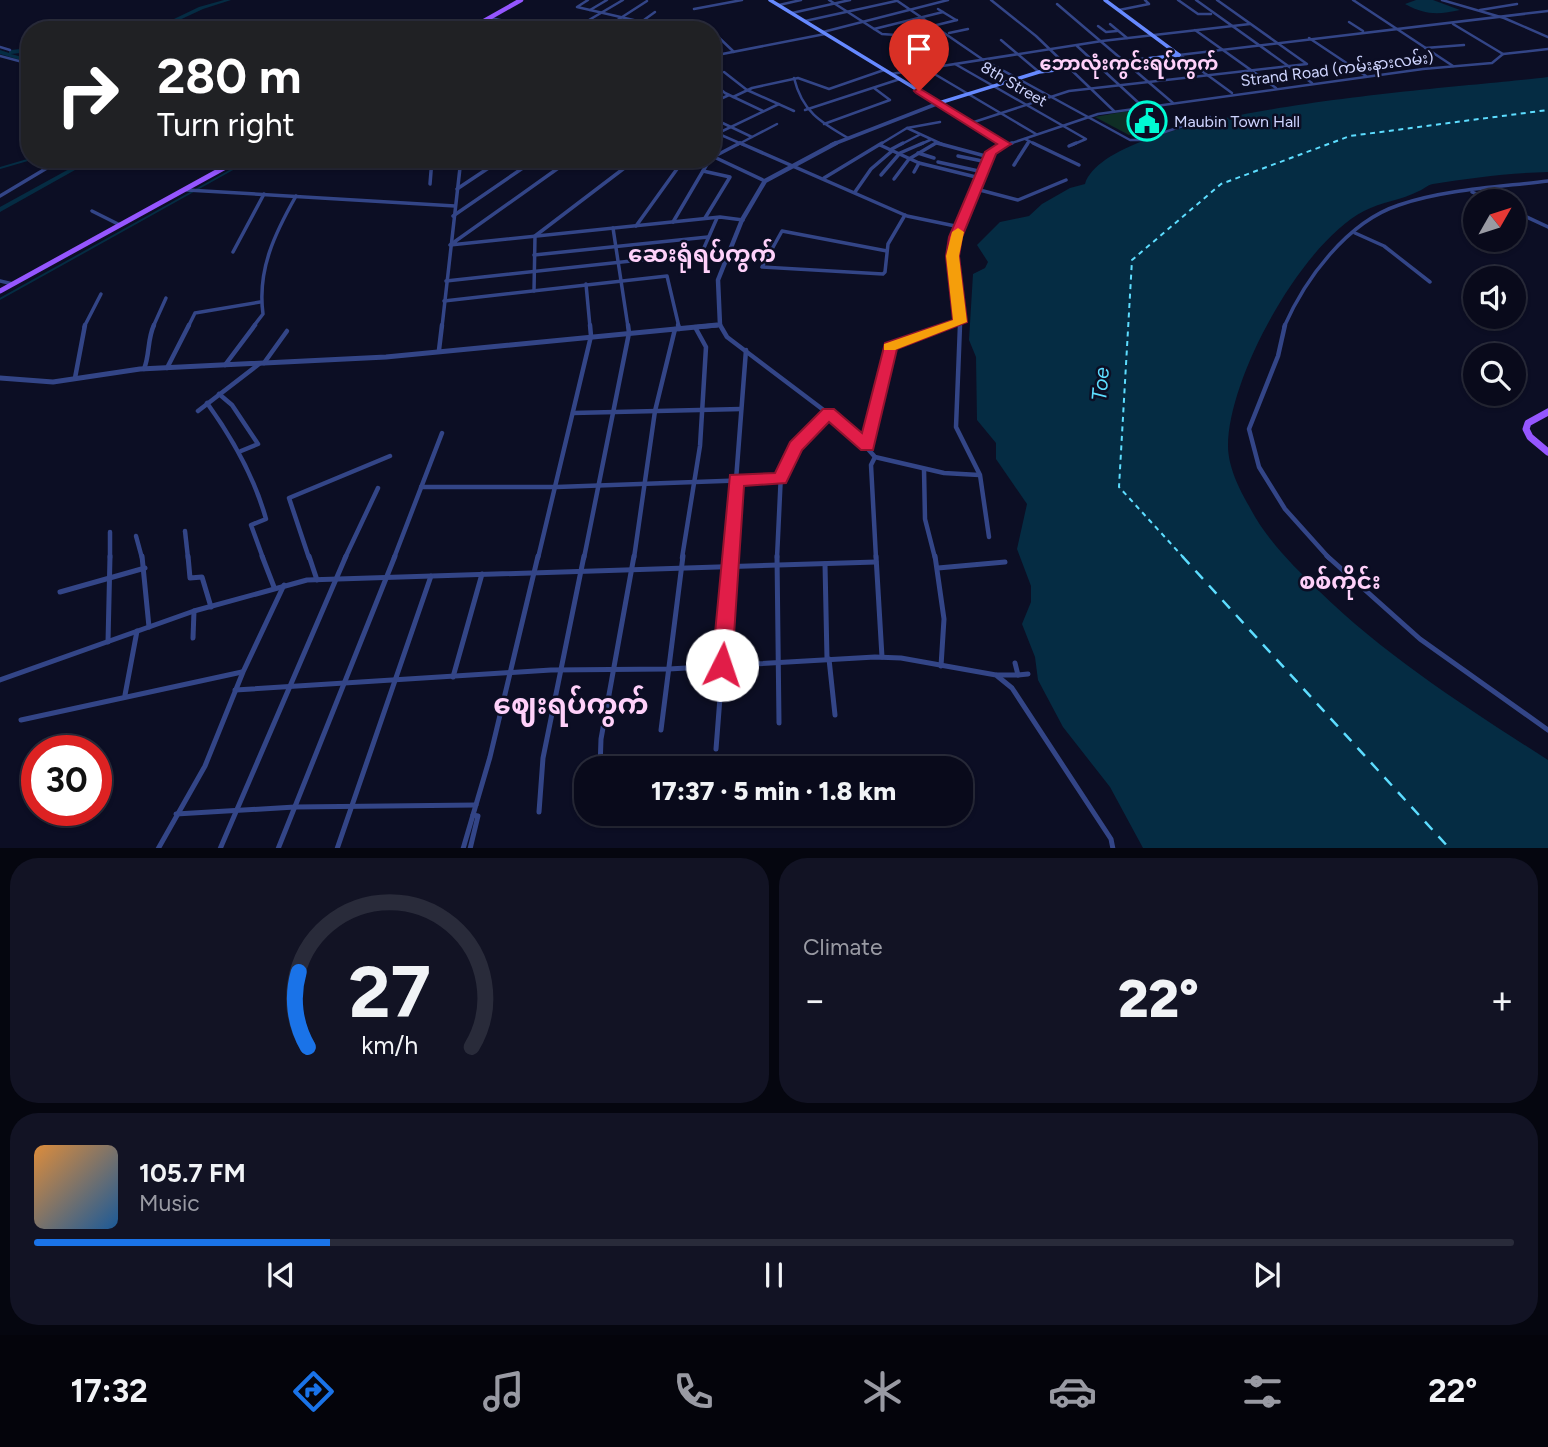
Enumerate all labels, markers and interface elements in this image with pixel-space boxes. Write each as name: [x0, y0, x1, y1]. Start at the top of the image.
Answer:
pin: [889, 19, 949, 91]
icon: arrive: [900, 30, 938, 68]
text: 280 m: [157, 46, 302, 105]
street label: Strand Road (ကမ်းနားလမ်း): [1239, 46, 1435, 94]
icon: right: [42, 49, 133, 140]
district label: ဘောလုံးကွင်းရပ်ကွက်: [1040, 50, 1218, 79]
street label: 8th Street: [977, 57, 1051, 111]
public building icon: Maubin Town Hall: [1126, 100, 1168, 142]
text: Turn right: [157, 106, 295, 144]
place label: Maubin Town Hall: [1174, 112, 1300, 131]
north arrow: [1463, 189, 1526, 252]
map controls: [1463, 189, 1526, 406]
district label: ဆေးရုံရပ်ကွက်: [628, 238, 776, 273]
button: sound: [1463, 266, 1526, 329]
button: search: [1463, 343, 1526, 406]
water label: Toe: [1086, 365, 1114, 402]
district label: စစ်ကိုင်း: [1299, 565, 1381, 600]
position arrow: [685, 628, 759, 702]
district label: ဈေးရပ်ကွက်: [493, 685, 649, 727]
speed limit sign: 30: [21, 735, 112, 826]
text: 17:37 · 5 min · 1.8 km: [651, 775, 896, 807]
text: Climate: [803, 933, 882, 961]
text: 27: [348, 948, 431, 1035]
text: 22°: [1118, 968, 1199, 1030]
text: −: [803, 977, 827, 1023]
text: +: [1490, 977, 1514, 1023]
text: km/h: [361, 1029, 418, 1059]
text: 105.7 FM: [139, 1157, 246, 1189]
text: Music: [139, 1189, 200, 1217]
icon: previous: [262, 1256, 300, 1294]
icon: pause: [755, 1256, 793, 1294]
icon: next: [1248, 1256, 1286, 1294]
icon: directions: [289, 1367, 338, 1416]
icon: music: [479, 1367, 528, 1416]
icon: phone: [669, 1367, 718, 1416]
icon: climate: [858, 1367, 907, 1416]
icon: car: [1048, 1367, 1097, 1416]
icon: filters: [1238, 1367, 1287, 1416]
text: 17:32: [70, 1372, 148, 1410]
text: 22°: [1428, 1372, 1477, 1410]

